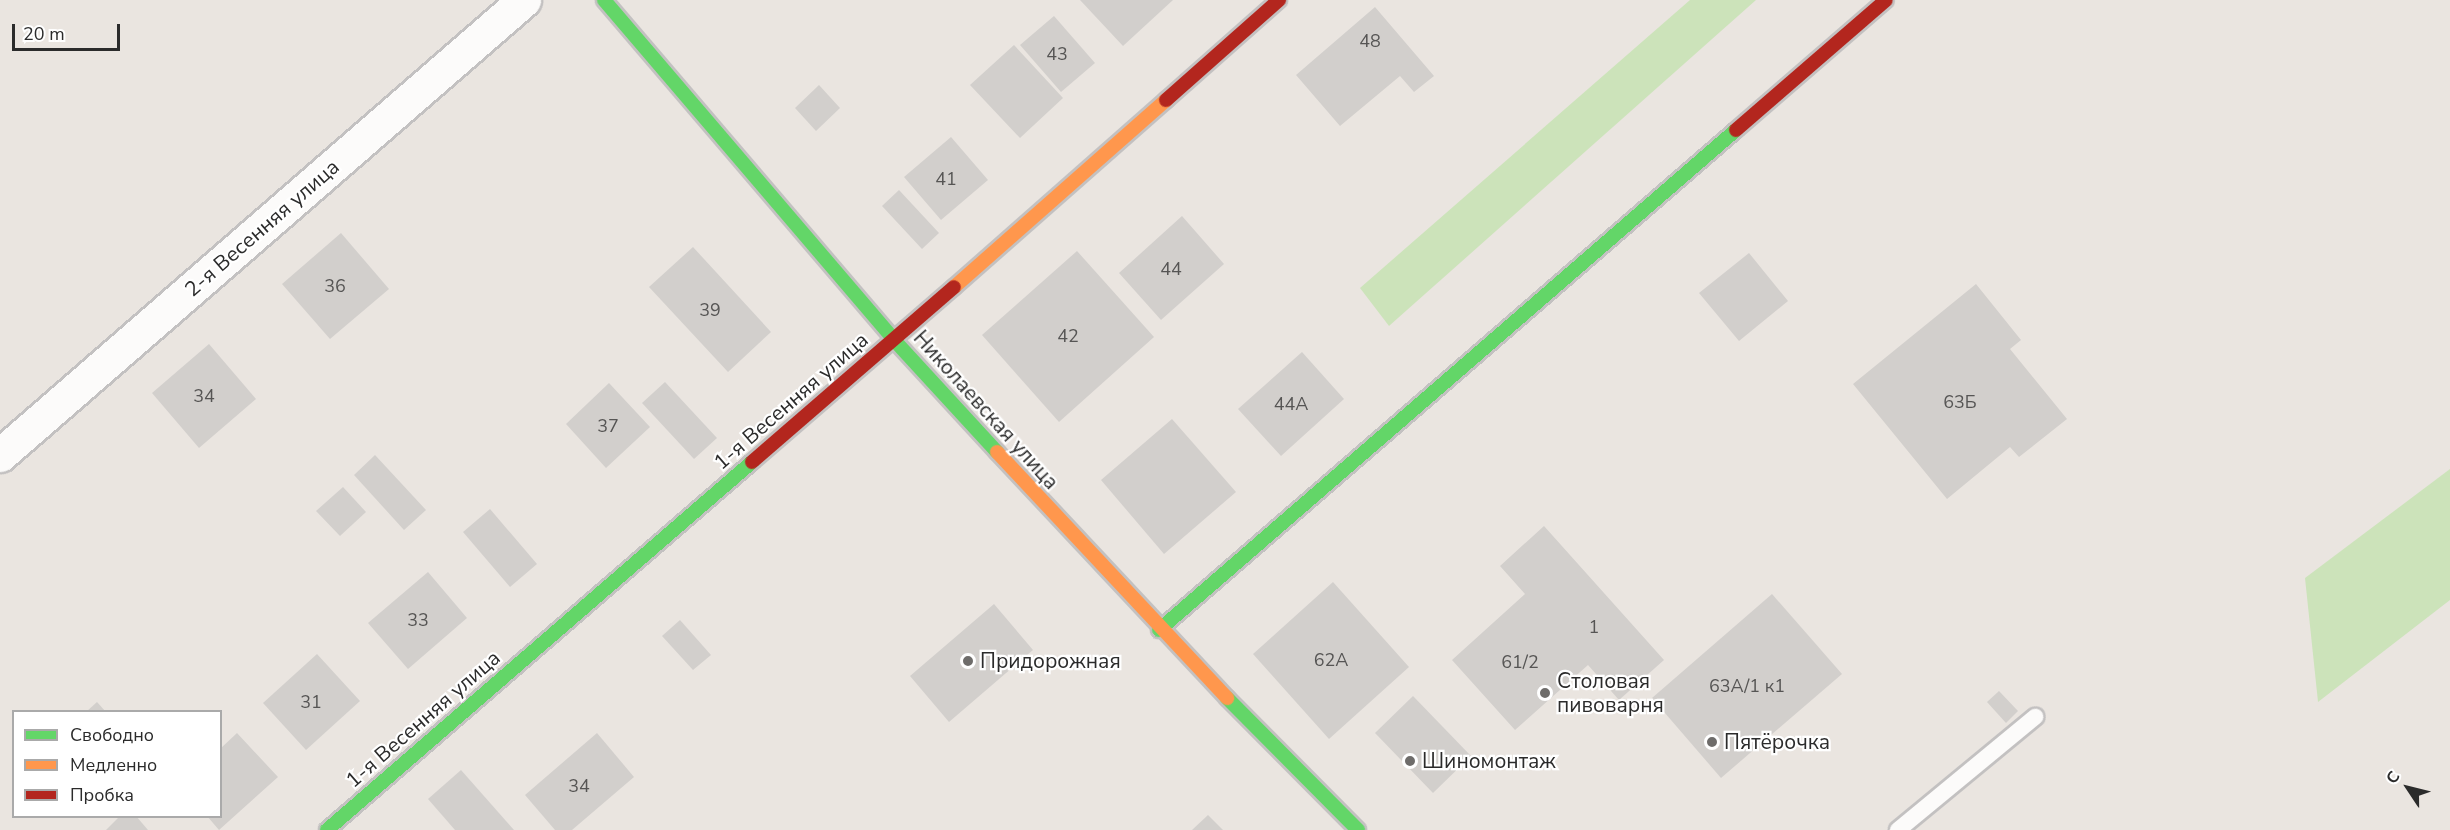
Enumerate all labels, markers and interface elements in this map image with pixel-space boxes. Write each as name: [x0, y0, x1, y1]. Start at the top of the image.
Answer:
scale bar: [15, 12, 123, 50]
text: 20 m: [23, 22, 65, 46]
house number: 48: [1359, 30, 1381, 52]
house number: 43: [1046, 43, 1068, 65]
street label: 2-я Весенняя улица: [180, 154, 344, 302]
house number: 41: [935, 168, 957, 190]
house number: 44: [1160, 258, 1182, 280]
house number: 36: [324, 275, 346, 297]
house number: 39: [699, 299, 721, 321]
street label: Николаевская улица: [908, 325, 1064, 495]
house number: 42: [1057, 325, 1079, 347]
street label: 1-я Весенняя улица: [709, 327, 873, 475]
house number: 34: [193, 385, 215, 407]
house number: 63Б: [1943, 391, 1977, 413]
house number: 44А: [1274, 393, 1308, 415]
house number: 37: [597, 415, 619, 437]
house number: 33: [407, 609, 429, 631]
house number: 1: [1589, 616, 1599, 638]
street label: 1-я Весенняя улица: [341, 645, 505, 793]
place label: Придорожная: [980, 648, 1121, 674]
house number: 62А: [1314, 649, 1348, 671]
house number: 61/2: [1501, 651, 1539, 673]
marker: Придорожная: [961, 654, 975, 668]
place label: Столовая пивоварня: [1557, 668, 1664, 718]
house number: 63А/1 к1: [1709, 675, 1785, 697]
marker: Столовая пивоварня: [1538, 686, 1552, 700]
house number: 31: [300, 691, 322, 713]
legend: [12, 710, 222, 818]
text: Свободно: [70, 723, 154, 747]
place label: Пятёрочка: [1724, 729, 1830, 755]
marker: Пятёрочка: [1705, 735, 1719, 749]
place label: Шиномонтаж: [1422, 748, 1556, 774]
text: Медленно: [70, 753, 157, 777]
marker: Шиномонтаж: [1403, 754, 1417, 768]
north arrow: [2378, 758, 2438, 818]
text: С: [2381, 767, 2405, 788]
house number: 34: [568, 775, 590, 797]
text: Пробка: [70, 783, 134, 807]

